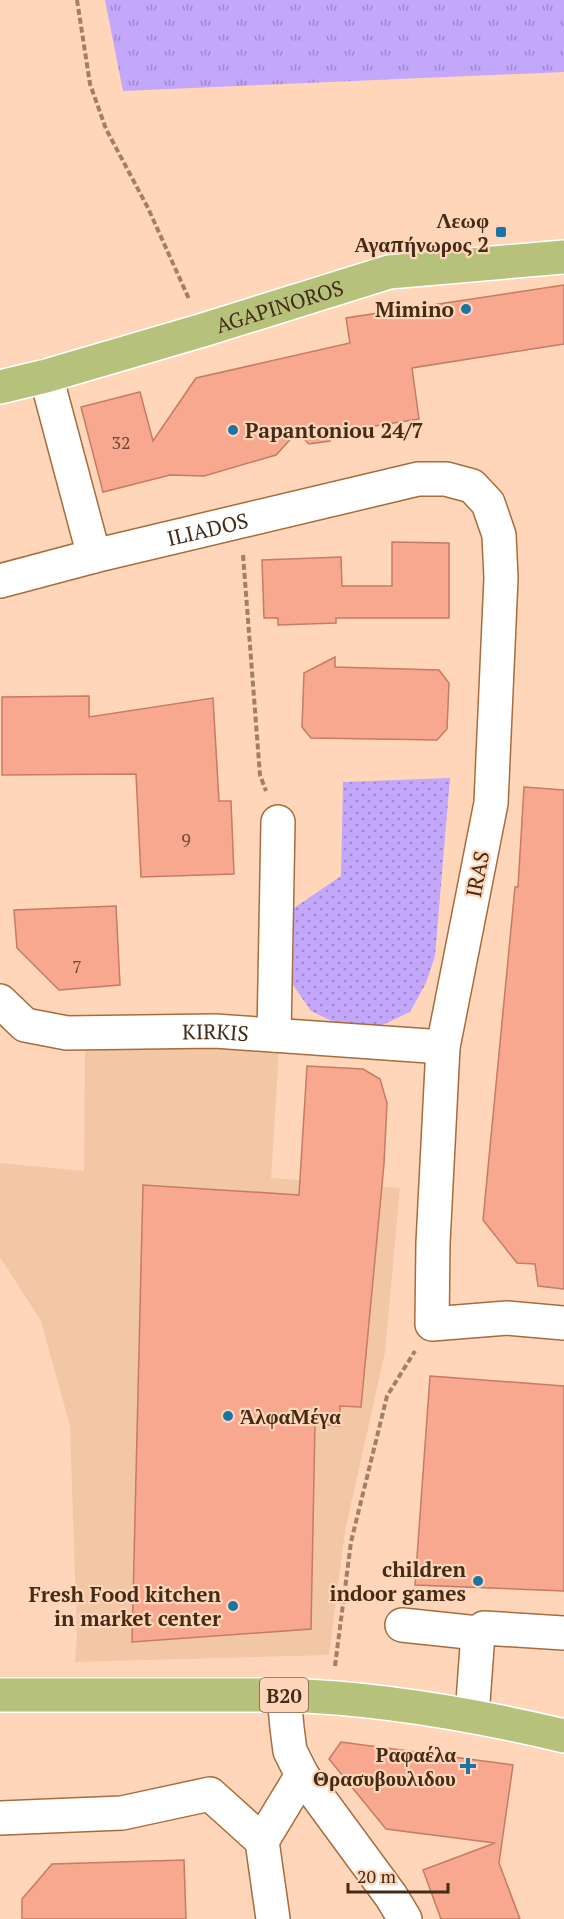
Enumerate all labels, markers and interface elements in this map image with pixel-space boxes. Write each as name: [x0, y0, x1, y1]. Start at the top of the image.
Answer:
place label: Λεωφ Αγαπήνωρος 2: [355, 206, 489, 258]
marker: Λεωφ Αγαπήνωρος 2: [494, 225, 508, 239]
street label: AGAPINOROS: [212, 273, 347, 339]
place label: Mimino: [375, 295, 454, 323]
marker: Mimino: [459, 302, 473, 316]
place label: Papantoniou 24/7: [245, 416, 423, 444]
marker: Papantoniou 24/7: [226, 423, 240, 437]
house number: 32: [111, 430, 131, 454]
street label: ILIADOS: [164, 506, 251, 552]
house number: 9: [181, 827, 191, 851]
street label: IRAS: [459, 849, 495, 899]
house number: 7: [72, 954, 82, 978]
street label: KIRKIS: [182, 1017, 250, 1047]
place label: ΆλφαΜέγα: [240, 1402, 341, 1430]
marker: ΆλφαΜέγα: [221, 1409, 235, 1423]
place label: children indoor games: [330, 1555, 466, 1607]
marker: children indoor games: [471, 1574, 485, 1588]
place label: Fresh Food kitchen in market center: [29, 1580, 221, 1632]
marker: Fresh Food kitchen in market center: [226, 1599, 240, 1613]
road number: B20: [260, 1678, 308, 1712]
place label: Ραφαέλα Θρασυβουλιδου: [313, 1740, 456, 1792]
marker: Ραφαέλα Θρασυβουλιδου: [461, 1759, 475, 1773]
scale bar: [348, 1856, 448, 1894]
text: 20 m: [357, 1864, 397, 1888]

